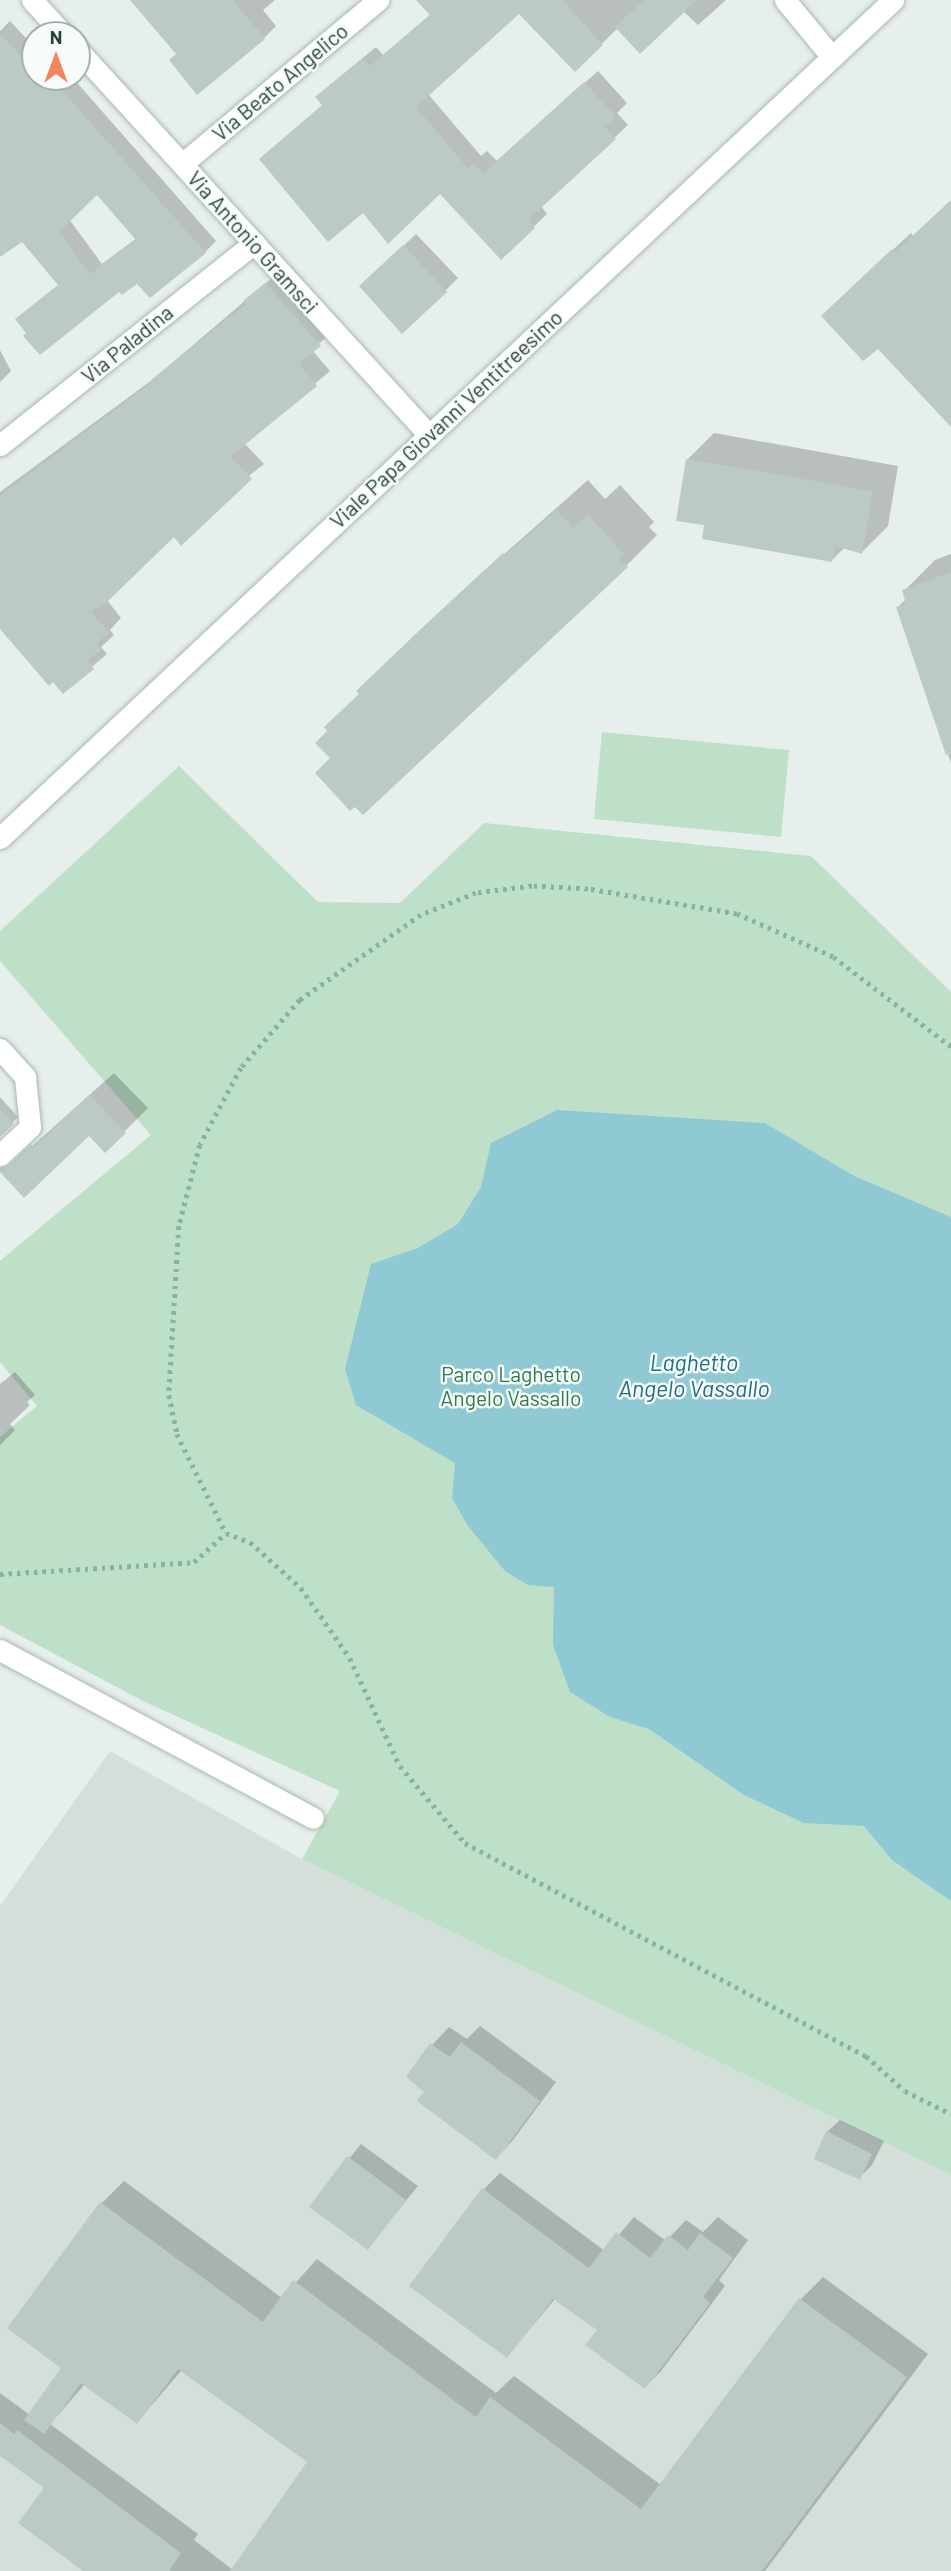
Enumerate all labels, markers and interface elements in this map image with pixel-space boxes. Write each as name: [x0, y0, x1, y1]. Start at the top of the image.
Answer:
street label: Via Beato Angelico: [207, 18, 353, 146]
north arrow: [21, 21, 91, 91]
text: N: [50, 25, 62, 48]
street label: Via Antonio Gramsci: [182, 166, 324, 318]
street label: Via Paladina: [76, 300, 178, 388]
street label: Viale Papa Giovanni Ventitreesimo: [325, 305, 567, 533]
water label: Laghetto Angelo Vassallo: [618, 1348, 770, 1402]
park label: Parco Laghetto Angelo Vassallo: [441, 1361, 581, 1411]

